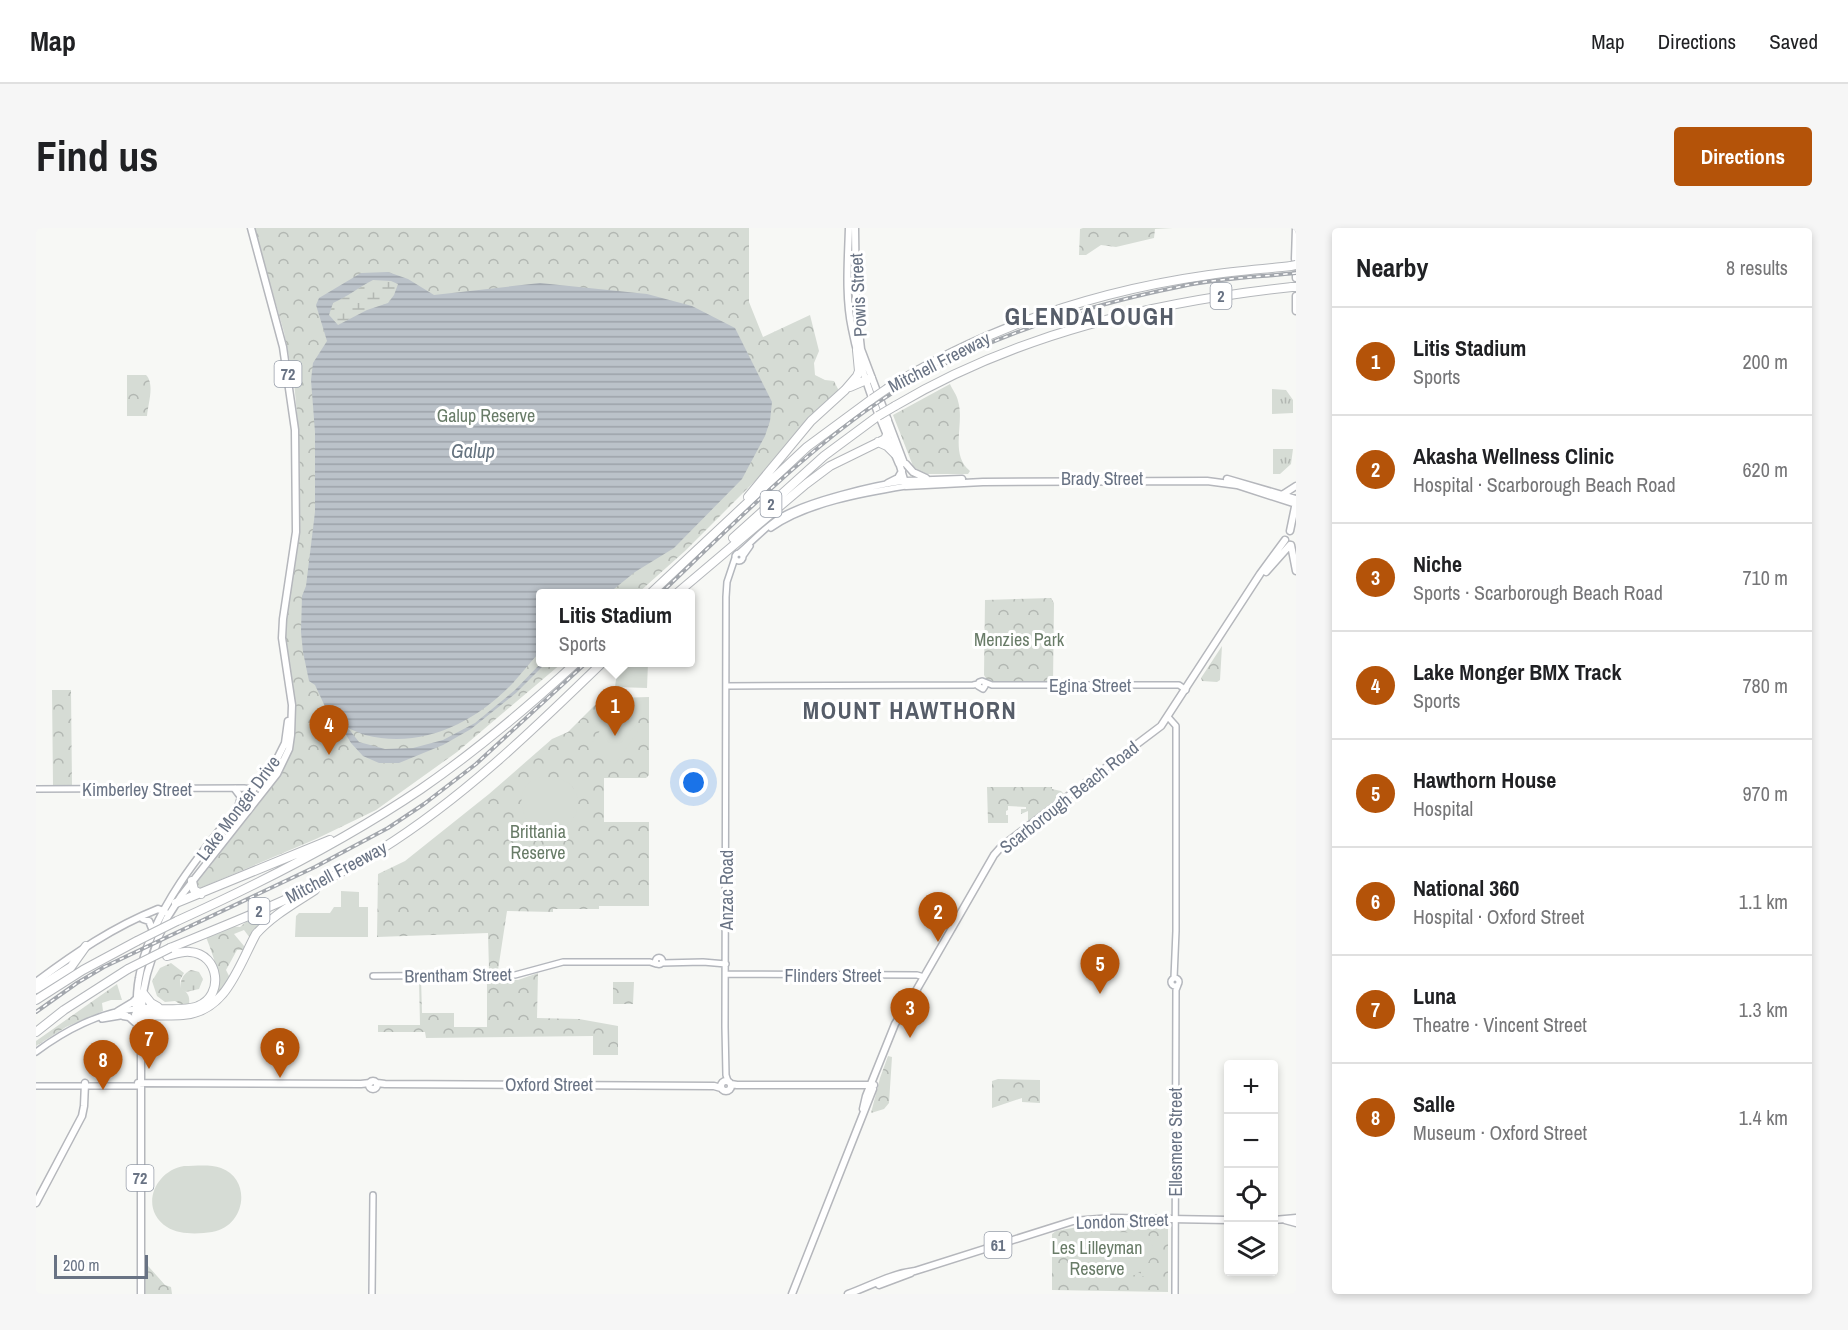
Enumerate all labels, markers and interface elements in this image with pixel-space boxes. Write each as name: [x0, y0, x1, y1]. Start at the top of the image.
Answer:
text: Map: [30, 22, 76, 60]
text: Map: [1591, 27, 1625, 56]
text: Directions: [1658, 27, 1736, 56]
text: Saved: [1769, 27, 1818, 56]
button: Directions: [1674, 127, 1812, 186]
text: Find us: [36, 128, 158, 184]
text: Nearby: [1356, 250, 1428, 285]
street label: Powis Street: [843, 253, 873, 337]
text: 8 results: [1726, 254, 1788, 281]
road number: 2: [1210, 283, 1232, 309]
district label: GLENDALOUGH: [1005, 300, 1175, 332]
street label: Mitchell Freeway: [884, 325, 995, 398]
text: Litis Stadium: [1413, 333, 1526, 363]
text: 1: [1371, 348, 1380, 375]
text: 200 m: [1742, 348, 1788, 375]
road number: 72: [274, 361, 302, 387]
text: Sports: [1413, 363, 1460, 390]
park label: Galup Reserve: [437, 403, 535, 428]
water label: Galup: [451, 437, 495, 464]
text: Akasha Wellness Clinic: [1413, 441, 1614, 471]
text: 2: [1371, 456, 1380, 483]
text: 620 m: [1742, 456, 1788, 483]
street label: Brady Street: [1061, 466, 1143, 491]
text: Hospital · Scarborough Beach Road: [1413, 471, 1676, 498]
road number: 2: [760, 491, 782, 517]
text: Niche: [1413, 549, 1462, 579]
text: 3: [1371, 564, 1380, 591]
text: 710 m: [1742, 564, 1788, 591]
text: Sports · Scarborough Beach Road: [1413, 579, 1663, 606]
popup: [536, 589, 695, 667]
text: Litis Stadium: [559, 600, 672, 630]
park label: Menzies Park: [974, 627, 1065, 652]
text: Sports: [559, 630, 606, 657]
text: Lake Monger BMX Track: [1413, 657, 1622, 687]
text: 4: [1371, 672, 1380, 699]
text: 780 m: [1742, 672, 1788, 699]
street label: Egina Street: [1049, 673, 1131, 698]
pin: 1: [596, 686, 634, 736]
text: Sports: [1413, 687, 1460, 714]
district label: MOUNT HAWTHORN: [803, 694, 1017, 726]
pin: 4: [310, 706, 348, 755]
street label: Scarborough Beach Road: [994, 735, 1144, 859]
street label: Lake Monger Drive: [190, 750, 286, 866]
text: Hawthorn House: [1413, 765, 1556, 795]
your location: [679, 768, 708, 797]
street label: Kimberley Street: [82, 777, 192, 802]
text: 5: [1371, 780, 1380, 807]
text: 970 m: [1742, 780, 1788, 807]
text: Hospital: [1413, 795, 1473, 822]
park label: Brittania Reserve: [510, 819, 566, 865]
street label: Mitchell Freeway: [281, 834, 392, 909]
street label: Anzac Road: [714, 850, 739, 931]
text: National 360: [1413, 873, 1519, 903]
text: 6: [1371, 888, 1380, 915]
text: 1.1 km: [1739, 888, 1788, 915]
pin: 2: [918, 892, 958, 942]
road number: 2: [248, 898, 270, 924]
text: Hospital · Oxford Street: [1413, 903, 1584, 930]
pin: 5: [1080, 944, 1120, 994]
street label: Brentham Street: [404, 962, 512, 988]
street label: Flinders Street: [785, 963, 881, 988]
text: Luna: [1413, 981, 1456, 1011]
pin: 3: [890, 988, 930, 1038]
text: 7: [1371, 996, 1380, 1023]
text: 1.3 km: [1739, 996, 1788, 1023]
text: Theatre · Vincent Street: [1413, 1011, 1587, 1038]
pin: 7: [130, 1020, 168, 1069]
pin: 6: [260, 1028, 300, 1078]
pin: 8: [84, 1040, 122, 1090]
map controls: [1224, 1060, 1278, 1276]
button: +: [1224, 1060, 1278, 1114]
street label: Oxford Street: [505, 1072, 593, 1097]
street label: Ellesmere Street: [1163, 1087, 1188, 1197]
text: Salle: [1413, 1089, 1455, 1119]
text: 8: [1371, 1104, 1380, 1131]
text: 1.4 km: [1739, 1104, 1788, 1131]
button: −: [1224, 1114, 1278, 1168]
text: Museum · Oxford Street: [1413, 1119, 1587, 1146]
road number: 72: [126, 1165, 154, 1191]
button: locate: [1224, 1168, 1278, 1222]
street label: London Street: [1075, 1207, 1169, 1235]
button: layers: [1224, 1222, 1278, 1276]
road number: 61: [984, 1232, 1012, 1258]
park label: Les Lilleyman Reserve: [1051, 1235, 1143, 1281]
scale bar: [54, 1252, 148, 1280]
text: 200 m: [63, 1254, 99, 1276]

